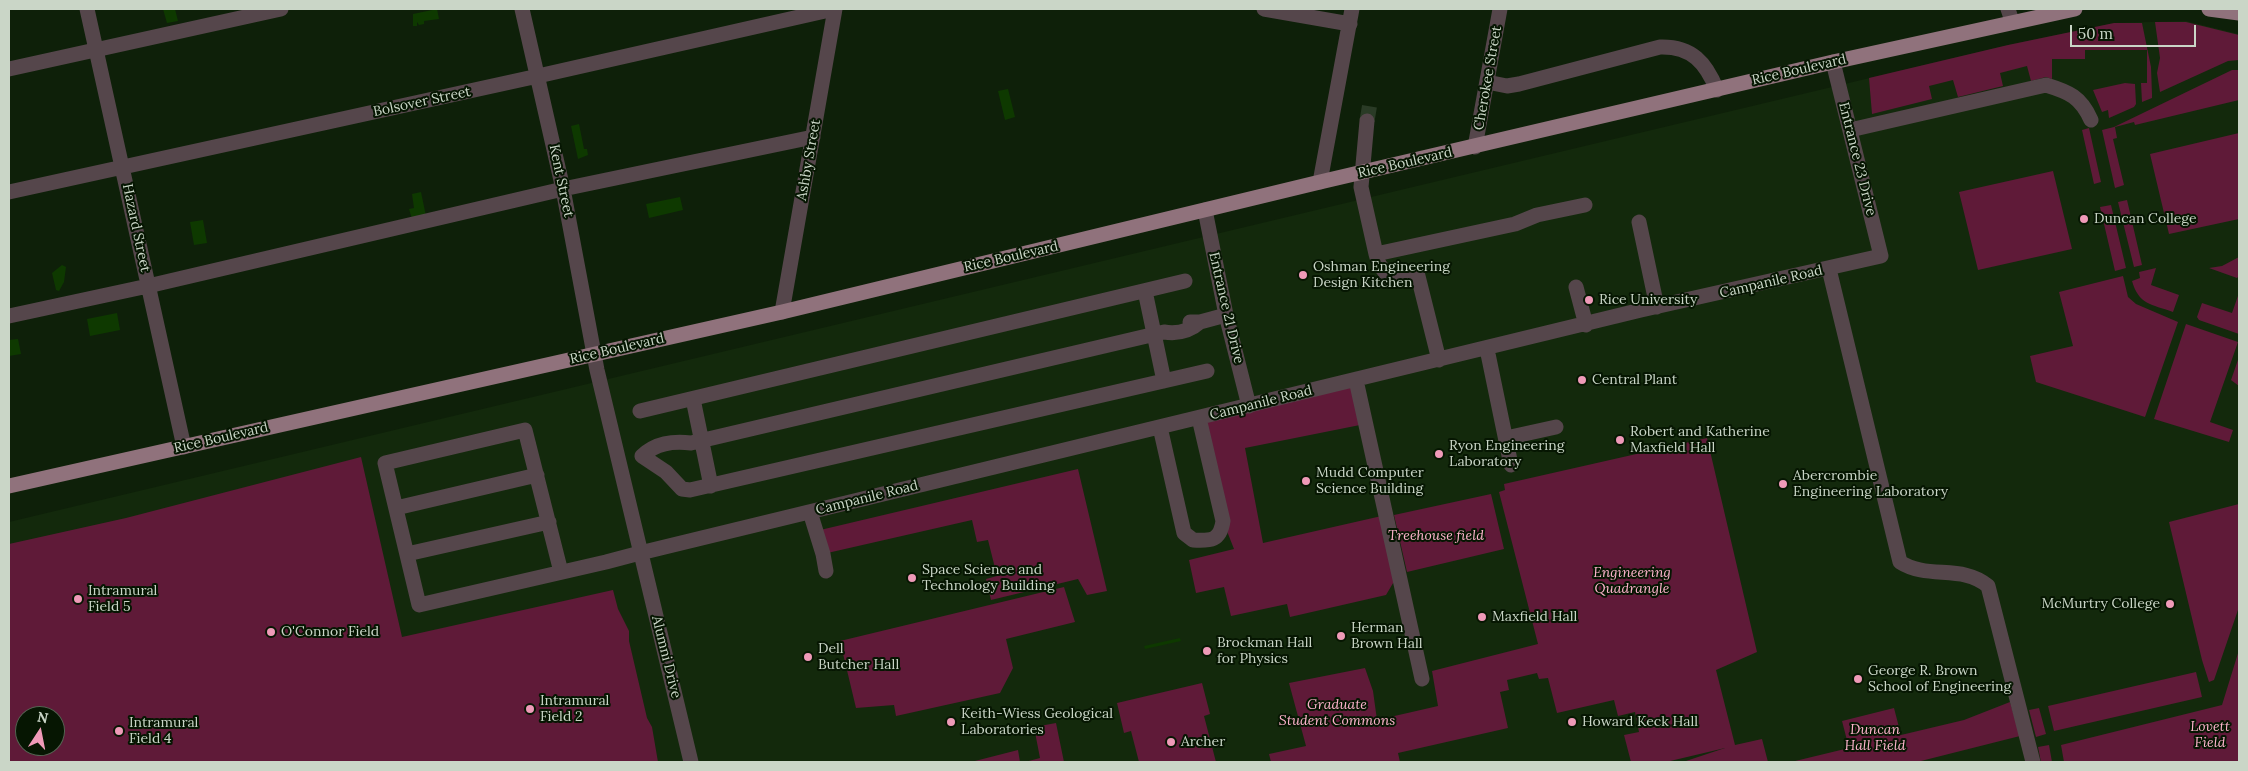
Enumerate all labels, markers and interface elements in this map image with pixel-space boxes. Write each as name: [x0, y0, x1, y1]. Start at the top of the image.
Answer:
scale bar: [2073, 15, 2199, 47]
street label: Cherokee Street: [1471, 24, 1505, 132]
text: 50 m: [2078, 24, 2113, 43]
street label: Rice Boulevard: [1750, 51, 1848, 89]
street label: Bolsover Street: [372, 83, 472, 121]
street label: Entrance 23 Drive: [1835, 100, 1879, 218]
street label: Ashby Street: [794, 118, 824, 202]
street label: Kent Street: [545, 143, 577, 219]
street label: Rice Boulevard: [1356, 144, 1454, 182]
street label: Hazard Street: [118, 182, 154, 274]
place label: Duncan College: [2094, 211, 2197, 227]
marker: Duncan College: [2078, 213, 2090, 225]
street label: Rice Boulevard: [962, 238, 1060, 276]
street label: Entrance 21 Drive: [1205, 251, 1247, 365]
place label: Oshman Engineering Design Kitchen: [1313, 259, 1450, 292]
street label: Campanile Road: [1718, 262, 1824, 302]
marker: Oshman Engineering Design Kitchen: [1297, 269, 1309, 281]
place label: Rice University: [1599, 292, 1697, 308]
marker: Rice University: [1583, 294, 1595, 306]
street label: Rice Boulevard: [568, 330, 666, 368]
place label: Central Plant: [1592, 372, 1677, 388]
marker: Central Plant: [1576, 374, 1588, 386]
street label: Campanile Road: [1208, 382, 1314, 424]
street label: Rice Boulevard: [172, 419, 270, 457]
place label: Robert and Katherine Maxfield Hall: [1630, 424, 1770, 457]
marker: Robert and Katherine Maxfield Hall: [1614, 434, 1626, 446]
place label: Ryon Engineering Laboratory: [1449, 438, 1564, 471]
marker: Ryon Engineering Laboratory: [1433, 448, 1445, 460]
place label: Mudd Computer Science Building: [1316, 465, 1424, 498]
place label: Abercrombie Engineering Laboratory: [1793, 468, 1948, 501]
marker: Mudd Computer Science Building: [1300, 475, 1312, 487]
street label: Campanile Road: [814, 477, 920, 519]
marker: Abercrombie Engineering Laboratory: [1777, 478, 1789, 490]
park label: Treehouse field: [1388, 528, 1484, 544]
place label: Space Science and Technology Building: [922, 562, 1055, 594]
park label: Engineering Quadrangle: [1593, 565, 1671, 598]
marker: Space Science and Technology Building: [906, 572, 918, 584]
place label: Intramural Field 5: [88, 583, 157, 616]
marker: Intramural Field 5: [72, 593, 84, 605]
place label: McMurtry College: [2041, 596, 2160, 612]
marker: McMurtry College: [2164, 598, 2176, 610]
place label: Maxfield Hall: [1492, 609, 1577, 625]
marker: Maxfield Hall: [1476, 611, 1488, 623]
street label: Alumni Drive: [648, 614, 684, 700]
place label: Herman Brown Hall: [1351, 620, 1423, 652]
place label: O'Connor Field: [281, 624, 379, 640]
marker: O'Connor Field: [265, 626, 277, 638]
marker: Herman Brown Hall: [1335, 630, 1347, 642]
place label: Brockman Hall for Physics: [1217, 635, 1312, 668]
place label: Dell Butcher Hall: [818, 641, 899, 674]
marker: Brockman Hall for Physics: [1201, 645, 1213, 657]
marker: Dell Butcher Hall: [802, 651, 814, 663]
place label: George R. Brown School of Engineering: [1868, 663, 2011, 696]
marker: George R. Brown School of Engineering: [1852, 673, 1864, 685]
place label: Intramural Field 2: [540, 693, 609, 726]
park label: Graduate Student Commons: [1279, 697, 1395, 730]
marker: Intramural Field 2: [524, 703, 536, 715]
north arrow: [15, 706, 65, 756]
place label: Keith-Wiess Geological Laboratories: [961, 706, 1113, 739]
text: N: [36, 707, 50, 727]
place label: Howard Keck Hall: [1582, 714, 1698, 730]
place label: Intramural Field 4: [129, 715, 198, 748]
marker: Keith-Wiess Geological Laboratories: [945, 716, 957, 728]
marker: Howard Keck Hall: [1566, 716, 1578, 728]
park label: Lovett Field: [2190, 719, 2230, 752]
park label: Duncan Hall Field: [1845, 722, 1905, 754]
marker: Intramural Field 4: [113, 725, 125, 737]
place label: Archer: [1181, 734, 1225, 750]
marker: Archer: [1165, 736, 1177, 748]

